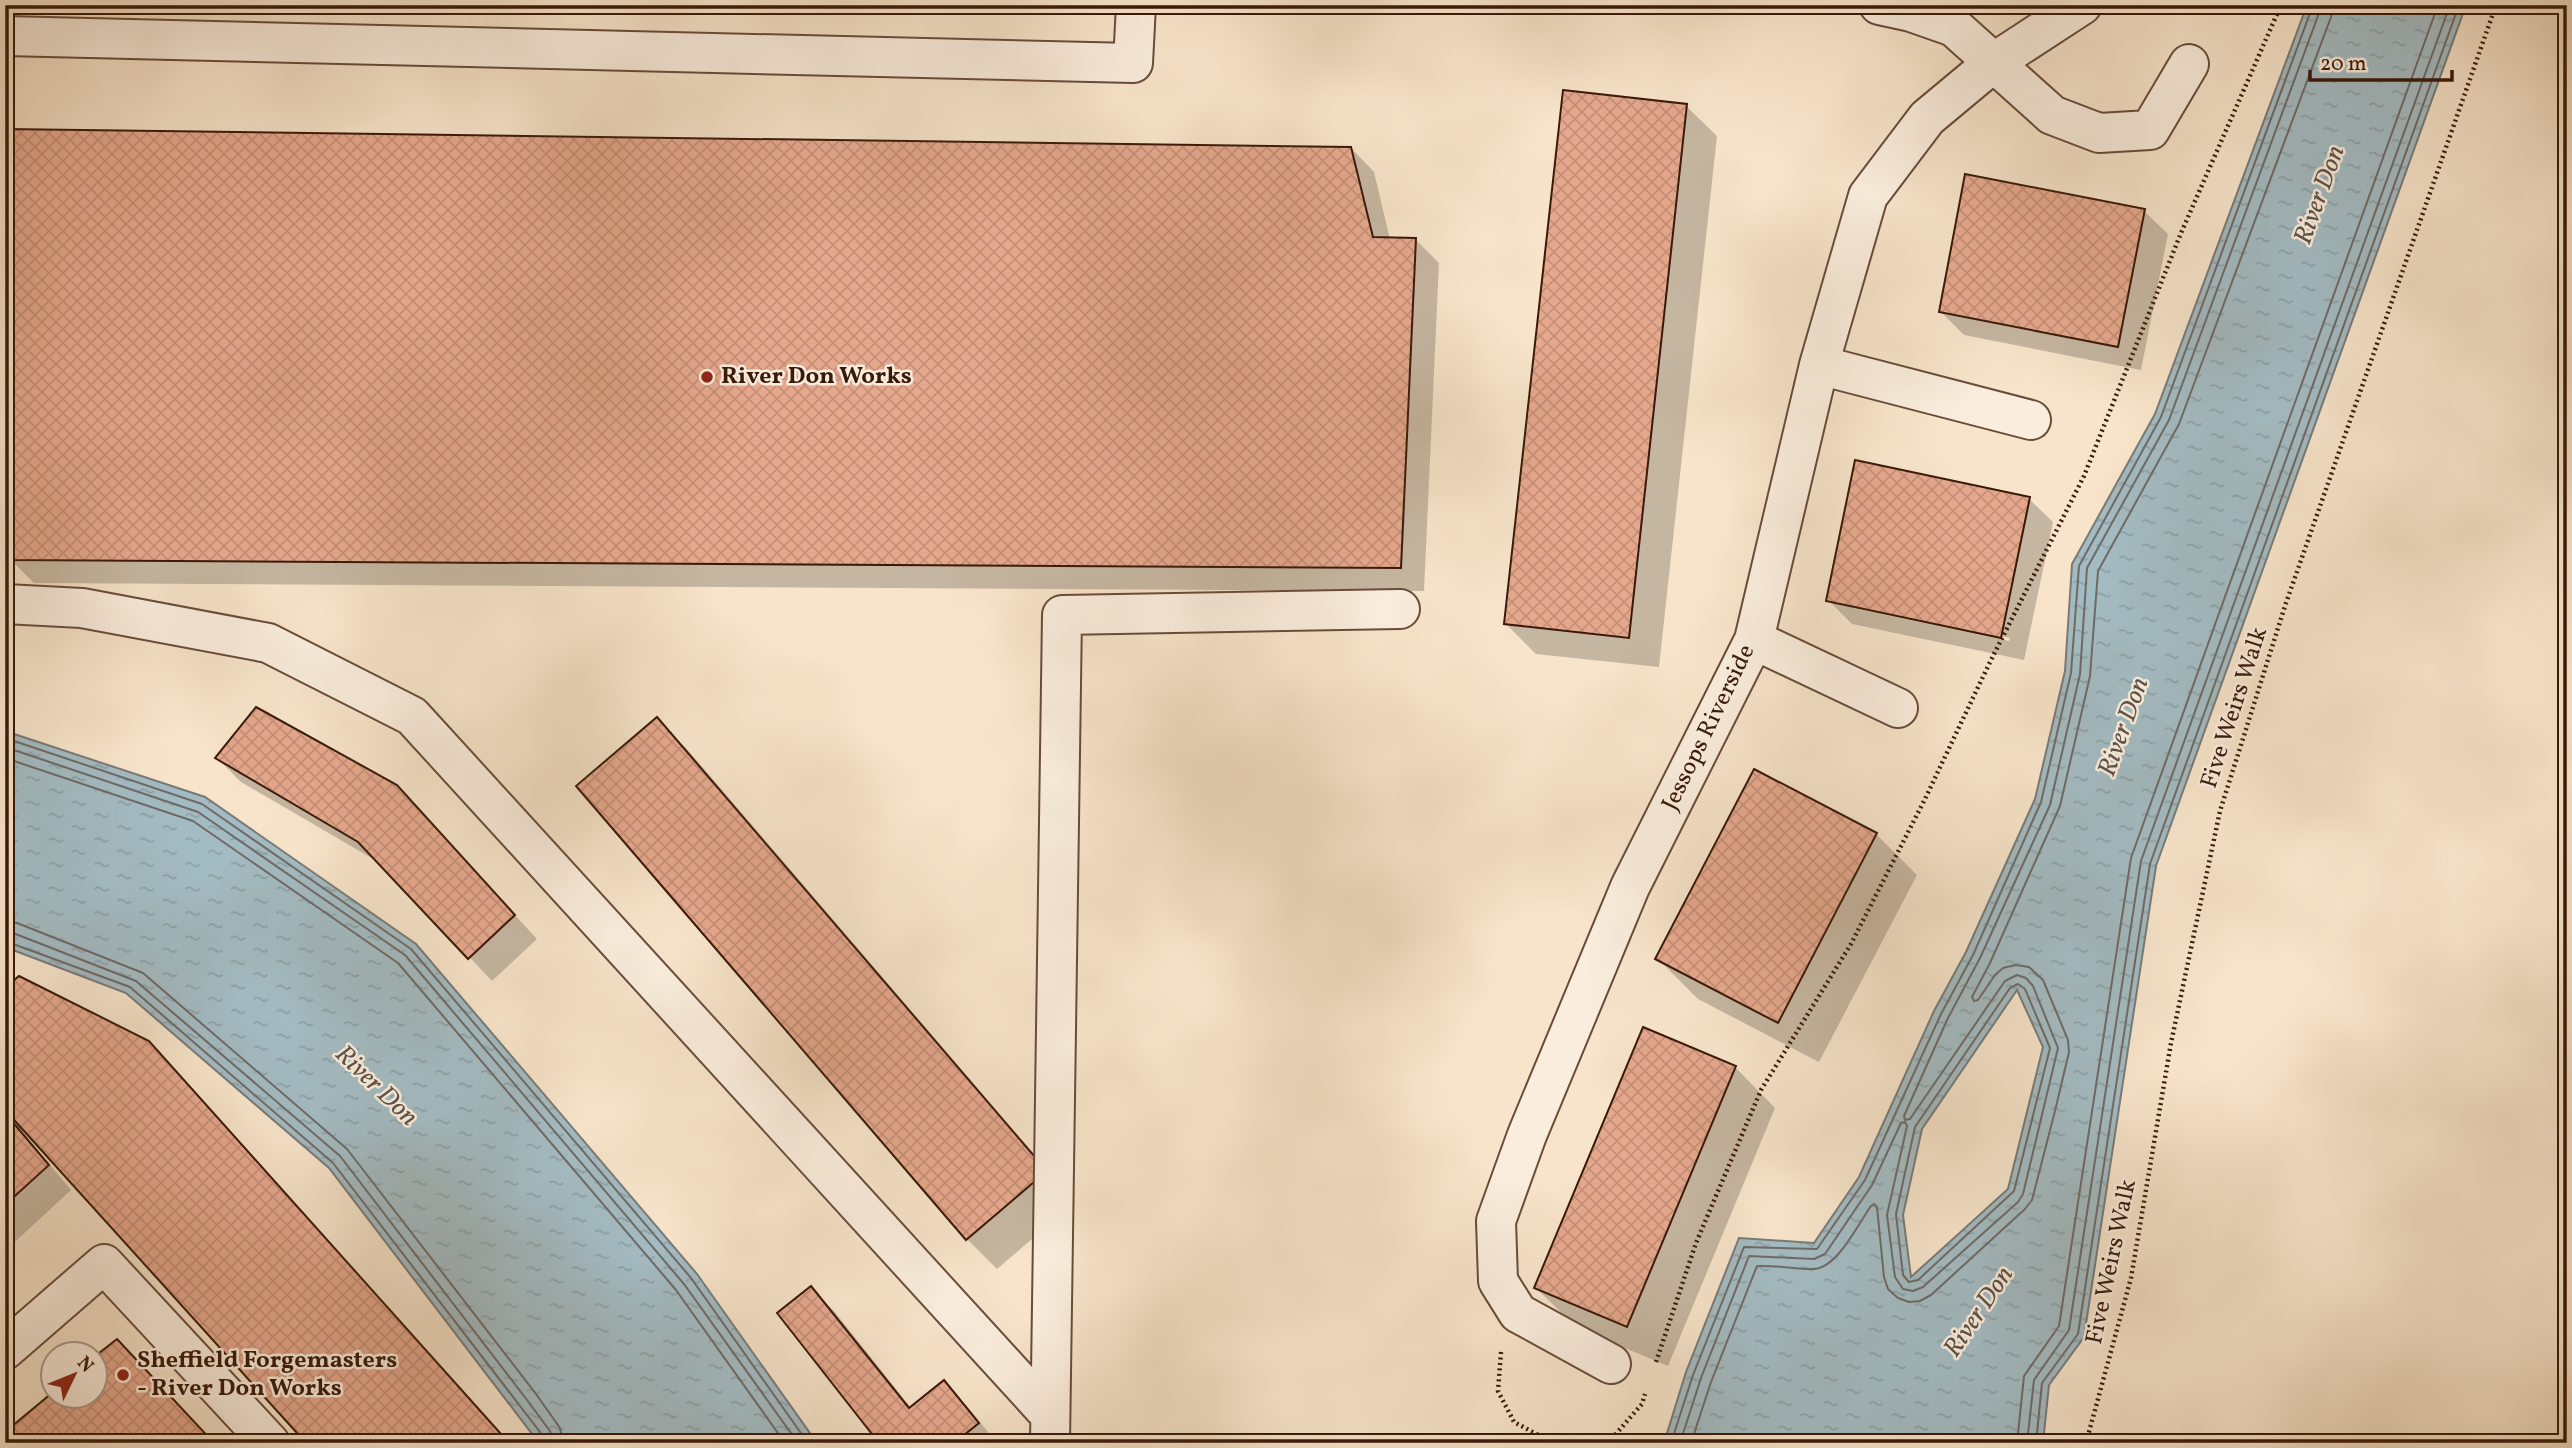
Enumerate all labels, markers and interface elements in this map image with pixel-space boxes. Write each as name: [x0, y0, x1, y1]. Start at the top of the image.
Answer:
scale bar: [2310, 38, 2451, 82]
text: 20 m: [2320, 50, 2366, 79]
water label: River Don: [2285, 140, 2355, 250]
place label: River Don Works: [721, 360, 912, 394]
marker: River Don Works: [699, 369, 715, 385]
street label: Five Weirs Walk: [2193, 623, 2277, 793]
street label: Jessops Riverside: [1654, 639, 1764, 817]
water label: River Don: [2089, 672, 2159, 782]
water label: River Don: [326, 1037, 426, 1135]
street label: Five Weirs Walk: [2078, 1176, 2146, 1348]
water label: River Don: [1935, 1259, 2023, 1365]
north arrow: [38, 1340, 108, 1410]
place label: Sheffield Forgemasters - River Don Works: [137, 1344, 397, 1406]
text: N: [71, 1351, 99, 1379]
marker: Sheffield Forgemasters - River Don Works: [115, 1367, 131, 1383]

